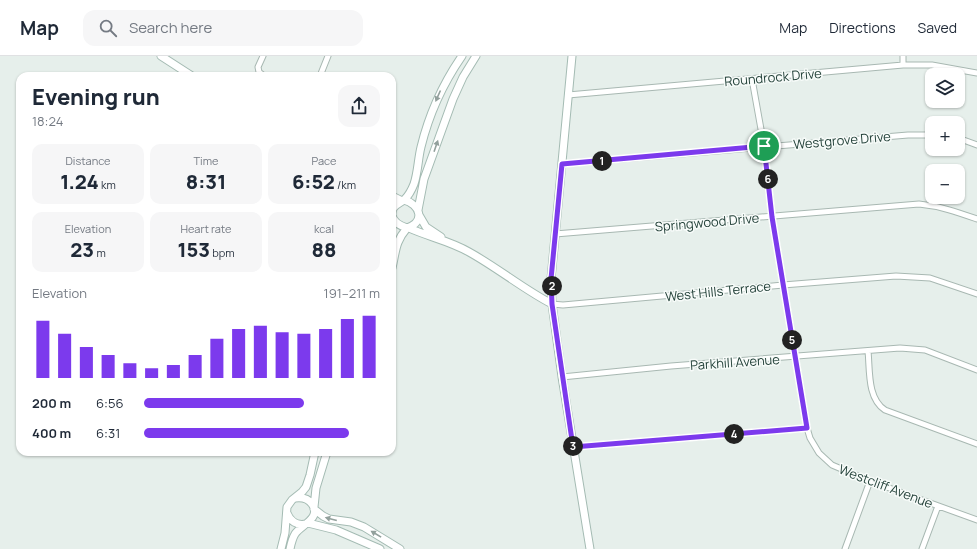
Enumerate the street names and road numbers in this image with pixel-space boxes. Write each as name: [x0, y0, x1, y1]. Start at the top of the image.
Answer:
street label: Roundrock Drive: [723, 64, 823, 90]
street label: Westgrove Drive: [793, 127, 892, 153]
street label: Springwood Drive: [654, 208, 760, 236]
street label: West Hills Terrace: [664, 276, 772, 306]
street label: Parkhill Avenue: [690, 350, 781, 374]
street label: Westcliff Avenue: [836, 460, 936, 512]

